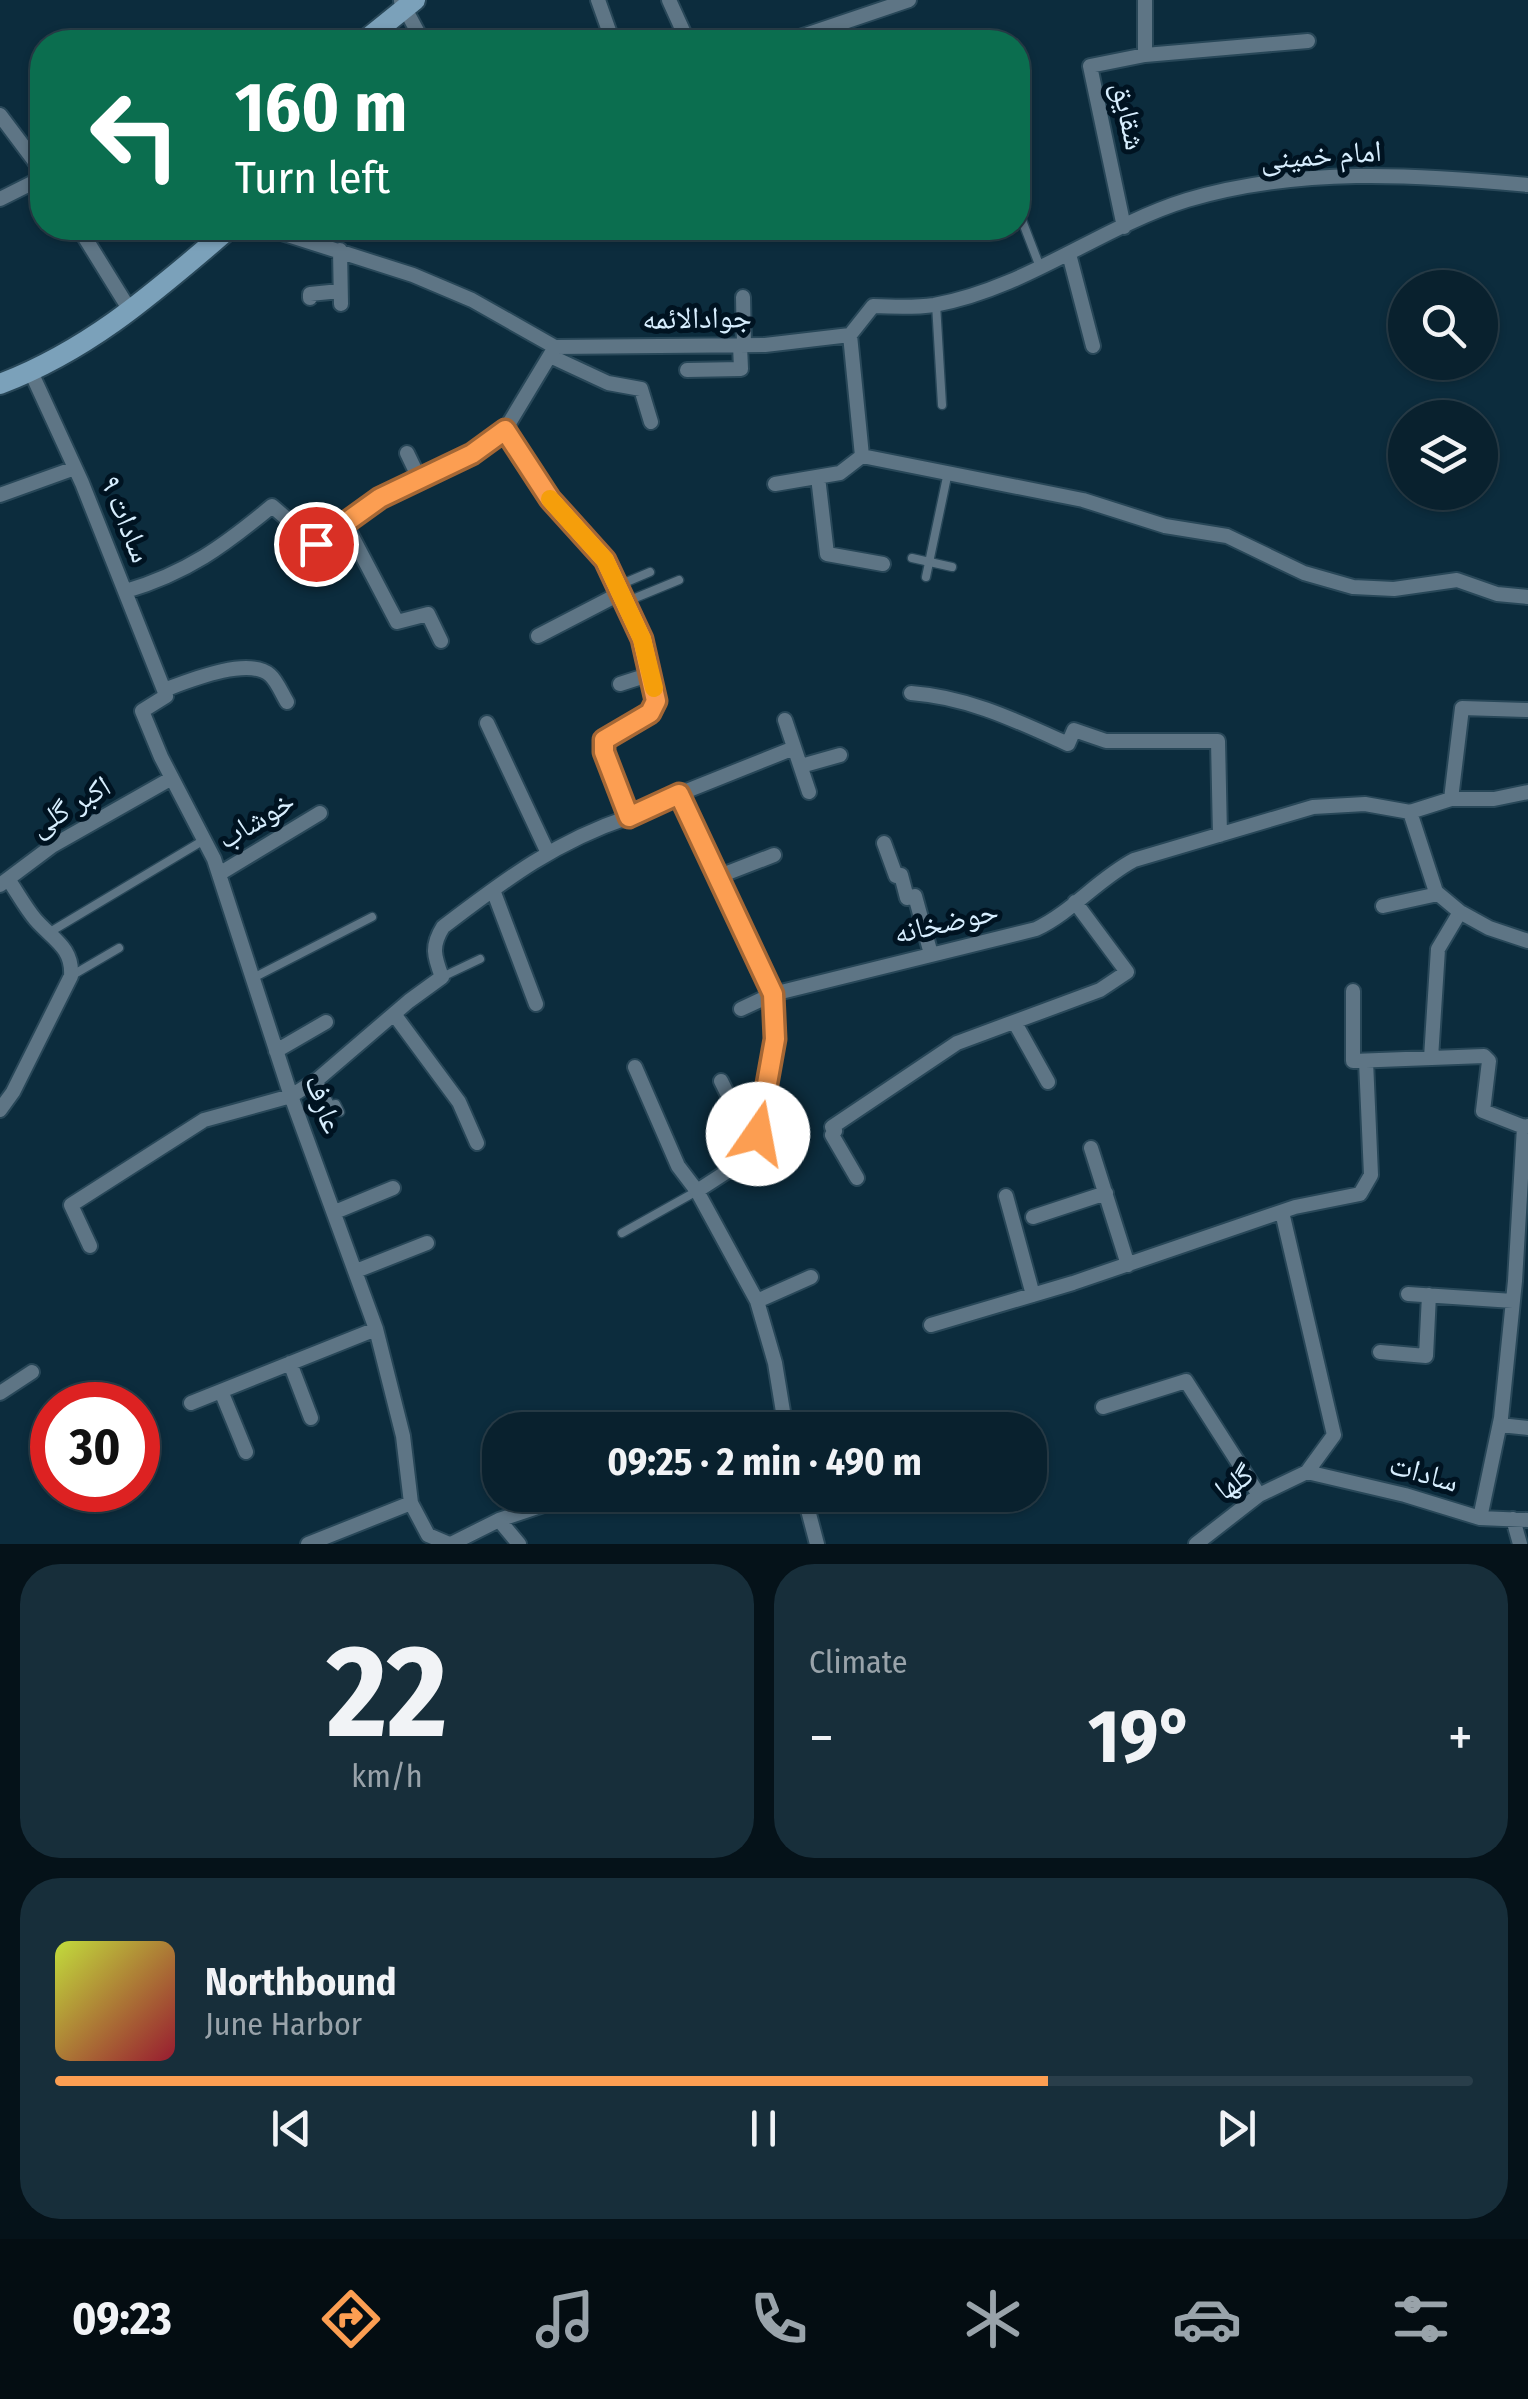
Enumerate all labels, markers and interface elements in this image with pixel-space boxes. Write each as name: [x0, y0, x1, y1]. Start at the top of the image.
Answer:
text: 160 m: [235, 66, 407, 150]
icon: left: [70, 70, 200, 200]
street label: شقایق: [1104, 79, 1154, 153]
street label: امام خمینی: [1259, 133, 1383, 178]
text: Turn left: [235, 151, 390, 205]
map controls: [1388, 270, 1498, 510]
button: search: [1388, 270, 1498, 380]
street label: جوادالائمه: [642, 299, 752, 337]
button: layers: [1388, 400, 1498, 510]
street label: سادات ۹: [92, 470, 160, 568]
pin: [274, 502, 359, 587]
icon: arrive: [289, 517, 344, 572]
street label: اکبر گلی: [23, 768, 117, 844]
street label: خوشاب: [211, 783, 301, 857]
street label: حوضخانه: [890, 893, 1002, 951]
street label: عارف: [297, 1070, 351, 1138]
position arrow: [706, 1082, 810, 1186]
speed limit sign: 30: [30, 1382, 160, 1512]
text: 09:25 · 2 min · 490 m: [607, 1439, 922, 1485]
street label: سادات: [1385, 1446, 1463, 1500]
street label: گلها: [1208, 1456, 1260, 1508]
text: 22: [327, 1614, 447, 1770]
text: Climate: [809, 1643, 908, 1681]
text: 19°: [1088, 1692, 1194, 1782]
text: −: [809, 1705, 834, 1771]
text: +: [1448, 1705, 1473, 1771]
text: km/h: [351, 1757, 423, 1795]
text: Northbound: [205, 1959, 397, 2005]
text: June Harbor: [205, 2005, 362, 2043]
icon: previous: [264, 2101, 319, 2156]
icon: pause: [736, 2101, 791, 2156]
icon: next: [1209, 2101, 1264, 2156]
icon: directions: [316, 2284, 386, 2354]
icon: music: [530, 2284, 600, 2354]
icon: phone: [744, 2284, 814, 2354]
icon: climate: [958, 2284, 1028, 2354]
icon: car: [1172, 2284, 1242, 2354]
icon: filters: [1386, 2284, 1456, 2354]
text: 09:23: [72, 2292, 172, 2346]

